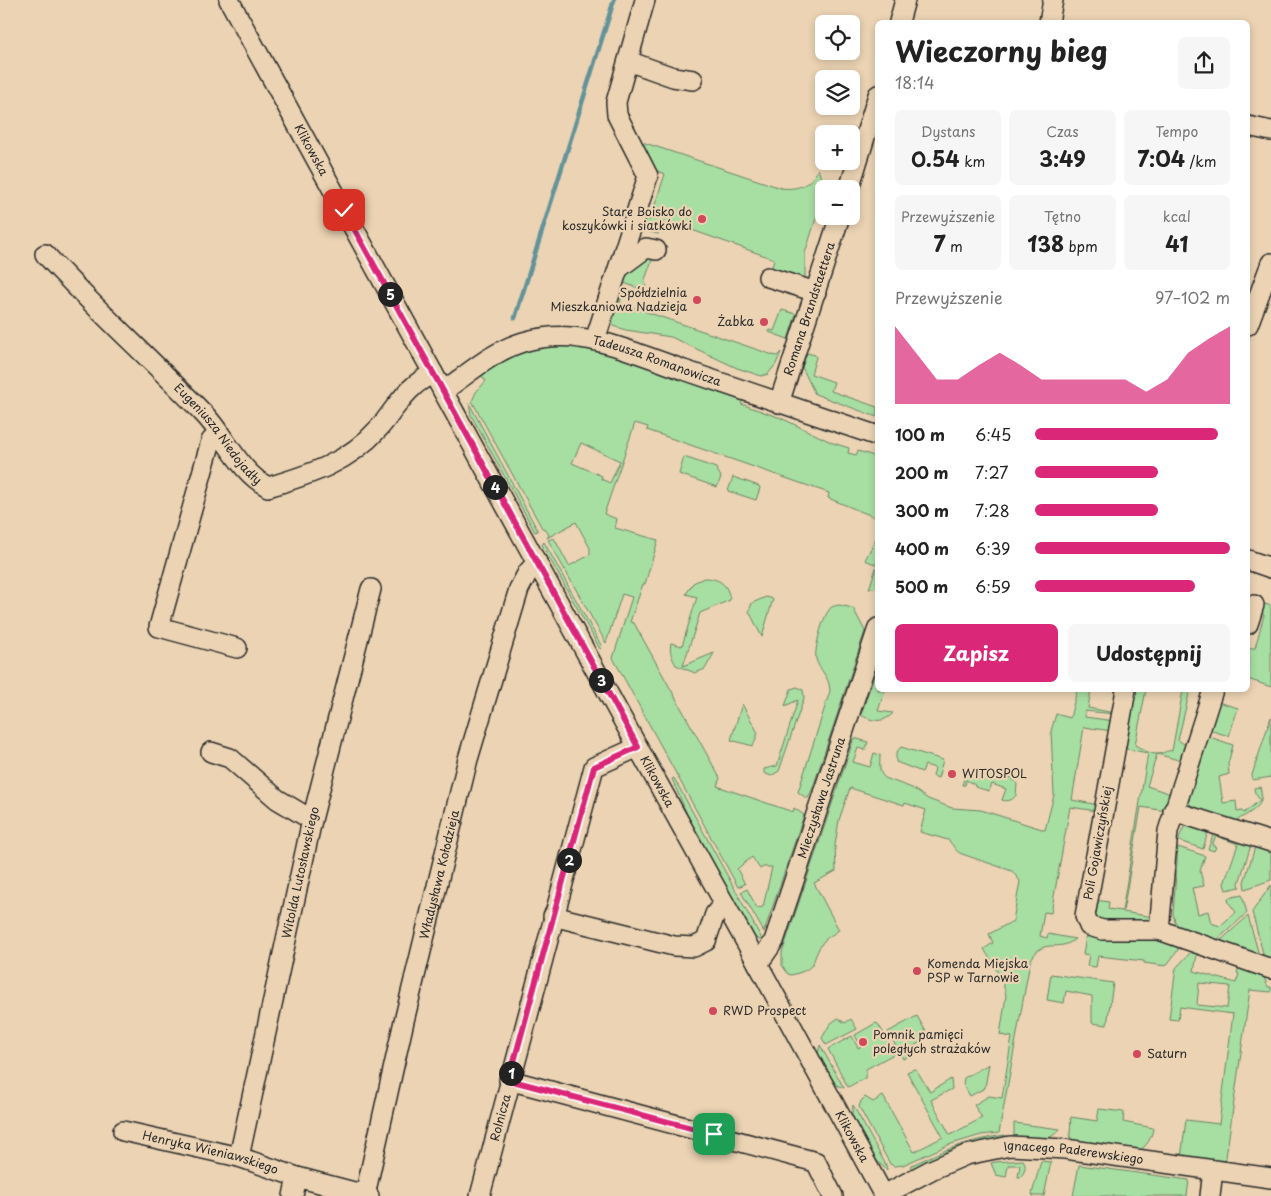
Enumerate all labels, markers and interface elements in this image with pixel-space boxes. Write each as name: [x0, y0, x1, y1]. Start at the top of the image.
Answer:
map controls: [815, 15, 860, 225]
button: locate: [815, 15, 860, 60]
text: Wieczorny bieg: [895, 29, 1108, 72]
button: share: [1178, 37, 1230, 89]
button: layers: [815, 70, 860, 115]
text: 18:14: [895, 70, 935, 94]
street label: Klikowska: [290, 120, 334, 179]
text: Dystans: [921, 121, 976, 142]
text: Czas: [1046, 121, 1079, 142]
text: Tempo: [1155, 121, 1198, 142]
button: +: [815, 125, 860, 170]
text: 0.54: [911, 142, 960, 174]
text: 3:49: [1039, 142, 1086, 174]
text: 7:04: [1137, 142, 1185, 174]
text: km: [960, 151, 985, 172]
text: /km: [1185, 151, 1216, 172]
button: −: [815, 180, 860, 225]
pin: [323, 189, 365, 231]
icon: check: [330, 196, 358, 224]
place label: Stare Boisko do koszykówki i siatkówki: [562, 202, 692, 234]
text: Przewyższenie: [901, 206, 995, 227]
text: Tętno: [1044, 206, 1081, 227]
text: kcal: [1163, 206, 1191, 227]
marker: Stare Boisko do koszykówki i siatkówki: [696, 213, 708, 225]
text: 7: [933, 227, 946, 259]
text: 138: [1027, 227, 1064, 259]
text: 41: [1165, 227, 1188, 259]
text: m: [946, 236, 963, 257]
text: bpm: [1064, 236, 1098, 257]
street label: Romana Brandstaettera: [779, 239, 839, 378]
pin: 5: [378, 282, 402, 306]
place label: Spółdzielnia Mieszkaniowa Nadzieja: [550, 283, 688, 315]
text: 5: [386, 284, 395, 305]
text: Przewyższenie: [895, 285, 1003, 309]
text: 97–102 m: [1155, 285, 1230, 309]
marker: Spółdzielnia Mieszkaniowa Nadzieja: [691, 294, 703, 306]
place label: Żabka: [717, 312, 755, 330]
marker: Żabka: [758, 316, 770, 328]
street label: Tadeusza Romanowicza: [591, 330, 724, 390]
street label: Eugeniusza Niedojadły: [171, 379, 266, 488]
text: 100 m: [895, 422, 945, 446]
text: 6:45: [975, 422, 1011, 446]
text: 200 m: [895, 460, 949, 484]
text: 7:27: [975, 460, 1008, 484]
pin: 4: [482, 474, 508, 500]
text: 4: [491, 477, 500, 498]
text: 300 m: [895, 498, 949, 522]
text: 7:28: [975, 498, 1010, 522]
text: 400 m: [895, 536, 949, 560]
text: 6:39: [975, 536, 1010, 560]
text: 500 m: [895, 574, 948, 598]
text: 6:59: [975, 574, 1011, 598]
button: Zapisz: [895, 624, 1058, 682]
button: Udostępnij: [1068, 624, 1230, 682]
pin: 3: [588, 668, 614, 692]
text: 3: [597, 670, 606, 691]
street label: Mieczysława Jastruna: [792, 734, 849, 860]
street label: Klikowska: [636, 752, 680, 811]
place label: WITOSPOL: [962, 764, 1027, 782]
marker: WITOSPOL: [946, 768, 958, 780]
street label: Poli Gojawiczyńskiej: [1078, 784, 1116, 901]
street label: Witolda Lutosławskiego: [277, 804, 323, 940]
street label: Władysława Kołodzieja: [414, 807, 463, 941]
pin: 2: [556, 848, 582, 872]
text: 2: [565, 850, 574, 871]
place label: Komenda Miejska PSP w Tarnowie: [927, 954, 1029, 986]
marker: Komenda Miejska PSP w Tarnowie: [911, 965, 923, 977]
place label: RWD Prospect: [723, 1001, 807, 1019]
marker: RWD Prospect: [707, 1005, 719, 1017]
place label: Pomnik pamięci poległych strażaków: [873, 1025, 991, 1057]
marker: Pomnik pamięci poległych strażaków: [857, 1036, 869, 1048]
place label: Saturn: [1147, 1044, 1187, 1062]
marker: Saturn: [1131, 1048, 1143, 1060]
pin: 1: [498, 1060, 524, 1086]
text: 1: [508, 1063, 515, 1084]
street label: Rolnicza: [485, 1091, 515, 1143]
street label: Klikowska: [831, 1107, 874, 1166]
pin: [693, 1113, 735, 1155]
icon: arrive: [700, 1120, 728, 1148]
street label: Henryka Wieniawskiego: [141, 1126, 281, 1178]
street label: Ignacego Paderewskiego: [1002, 1136, 1145, 1168]

